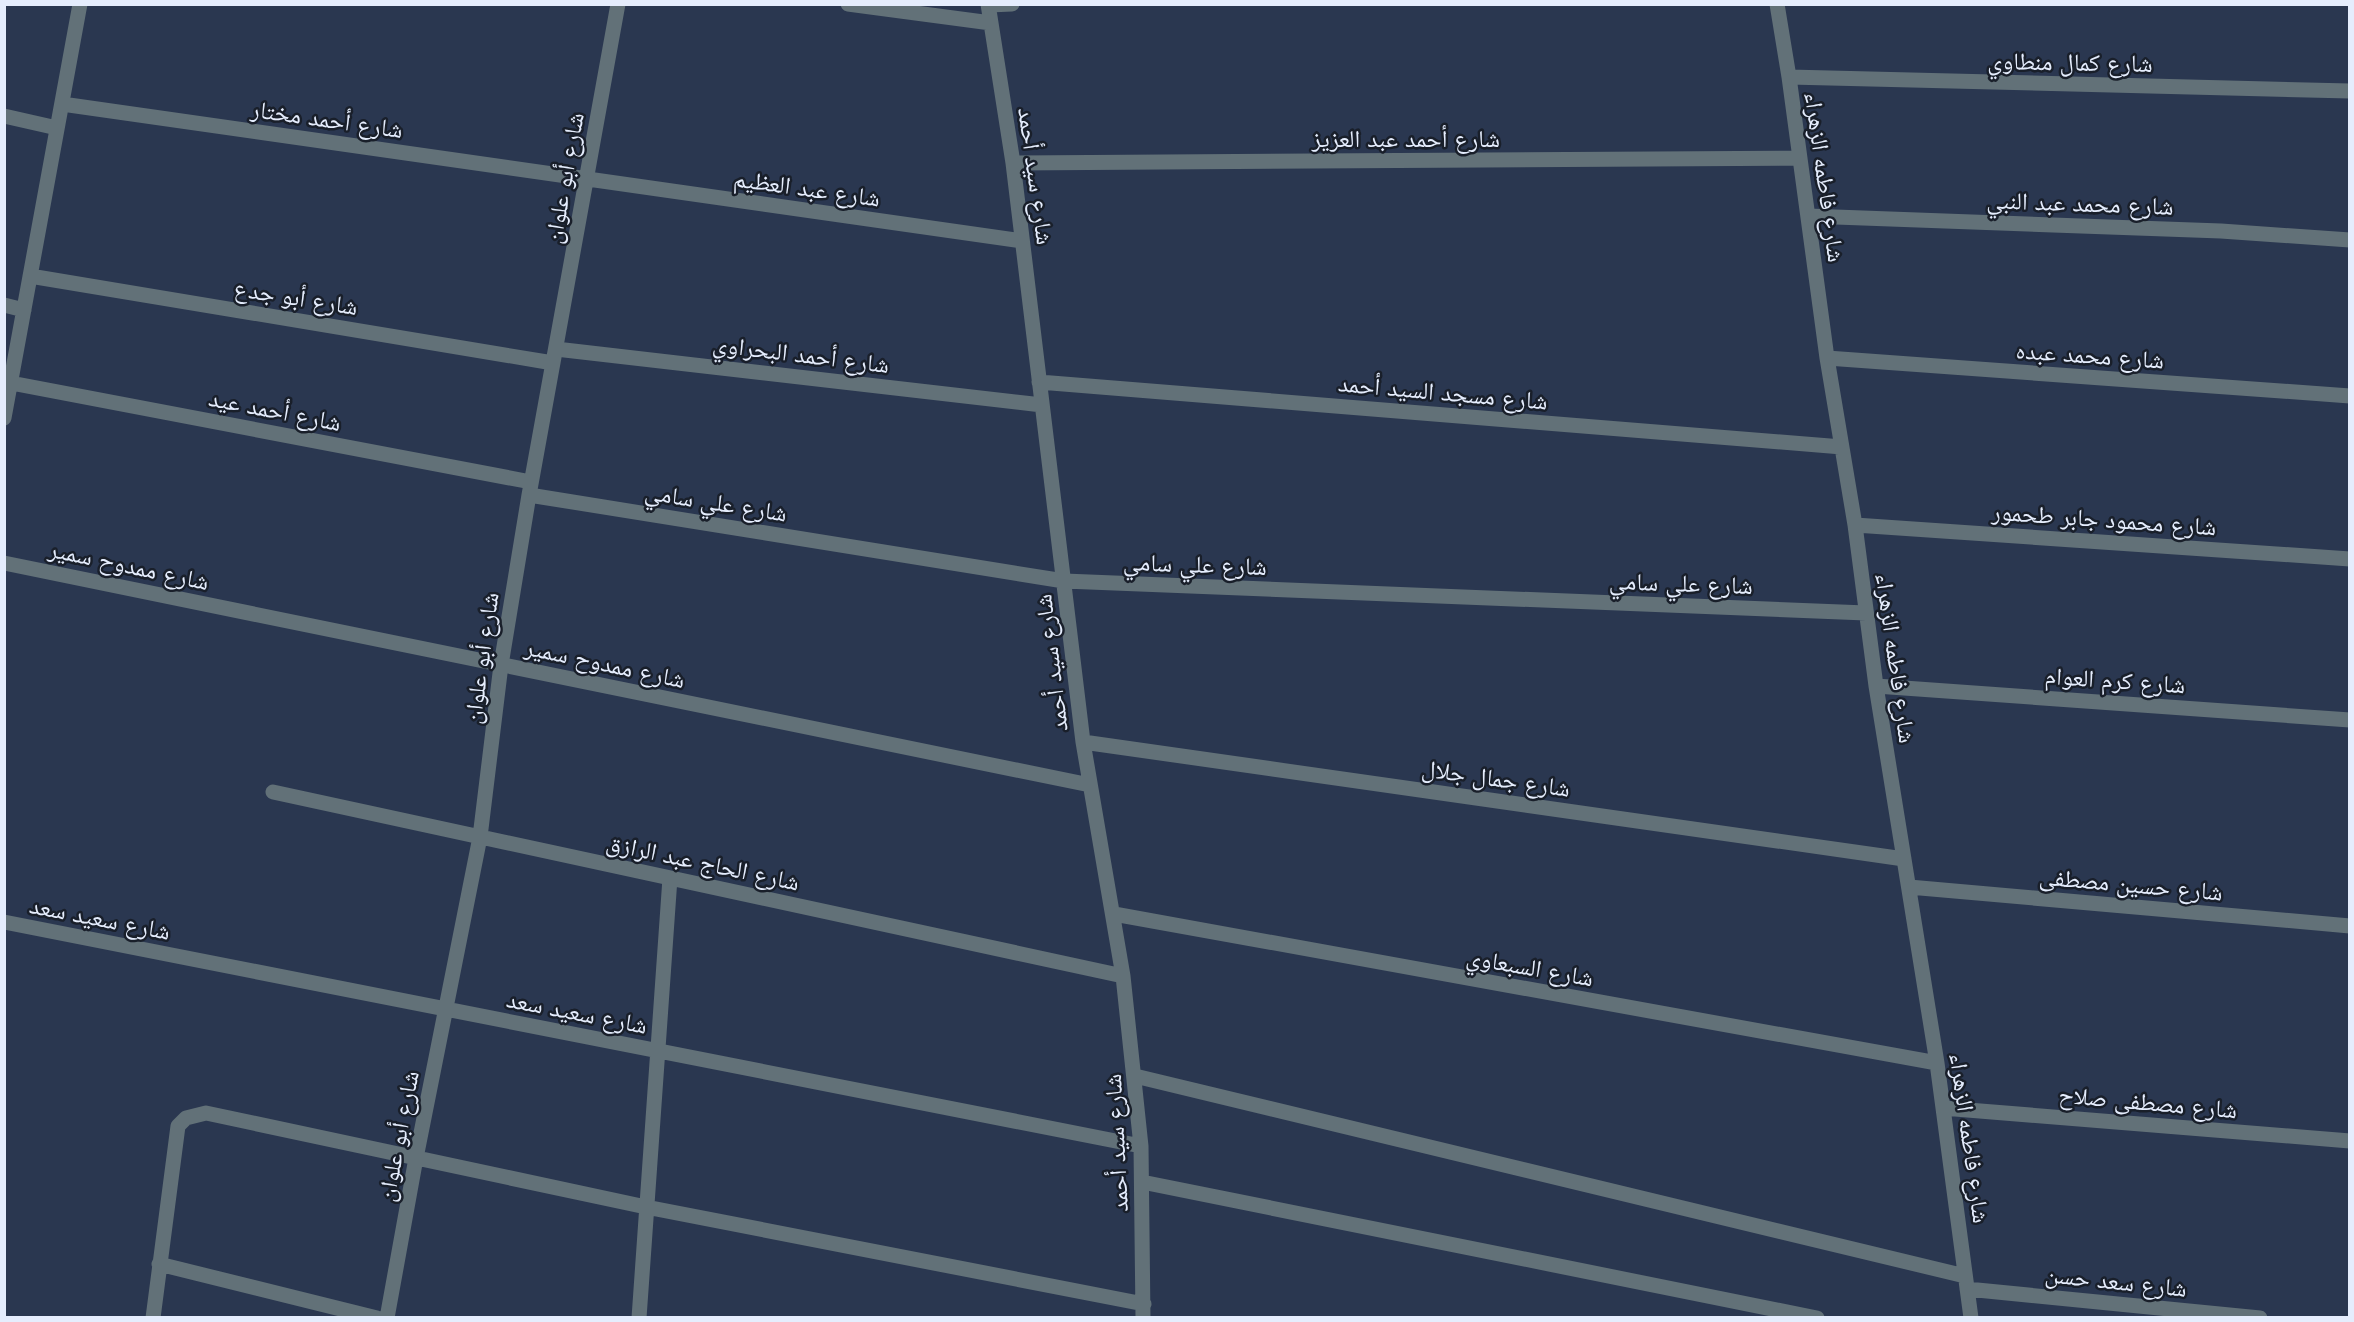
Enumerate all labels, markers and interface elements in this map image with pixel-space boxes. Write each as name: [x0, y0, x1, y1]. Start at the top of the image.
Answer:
street label: شارع كمال منطاوي: [1987, 43, 2153, 83]
street label: شارع فاطمه الزهراء: [1796, 90, 1854, 264]
street label: شارع أحمد مختار: [248, 91, 405, 147]
street label: شارع سيد أحمد: [1009, 105, 1063, 247]
street label: شارع أبو علوان: [535, 110, 593, 246]
street label: شارع أحمد عبد العزيز: [1311, 121, 1500, 156]
street label: شارع عبد العظيم: [731, 160, 883, 216]
street label: شارع محمد عبد النبي: [1986, 182, 2174, 226]
street label: شارع أبو جدع: [232, 270, 360, 324]
street label: شارع أحمد البحراوي: [710, 326, 891, 384]
street label: شارع محمد عبده: [2015, 332, 2165, 378]
street label: شارع مسجد السيد أحمد: [1337, 365, 1549, 419]
street label: شارع أحمد عيد: [206, 380, 344, 440]
street label: شارع علي سامي: [642, 473, 790, 533]
street label: شارع محمود جابر طحمور: [1990, 494, 2218, 544]
street label: شارع ممدوح سمير: [45, 531, 212, 599]
street label: شارع علي سامي: [1122, 544, 1267, 586]
street label: شارع علي سامي: [1608, 563, 1753, 605]
street label: شارع فاطمه الزهراء: [1867, 571, 1925, 745]
street label: شارع أبو علوان: [454, 590, 508, 726]
street label: شارع سيد أحمد: [1025, 592, 1077, 734]
street label: شارع ممدوح سمير: [521, 629, 688, 697]
street label: شارع كرم العوام: [2044, 658, 2186, 702]
street label: شارع جمال جلال: [1419, 750, 1573, 806]
street label: شارع الحاج عبد الرازق: [603, 824, 803, 900]
street label: شارع حسين مصطفى: [2038, 859, 2224, 909]
street label: شارع سعيد سعد: [27, 887, 173, 949]
street label: شارع السبعاوي: [1463, 939, 1596, 997]
street label: شارع سعيد سعد: [504, 981, 650, 1043]
street label: شارع فاطمه الزهراء: [1941, 1051, 1999, 1225]
street label: شارع أبو علوان: [368, 1068, 428, 1204]
street label: شارع سيد أحمد: [1095, 1073, 1137, 1213]
street label: شارع مصطفى صلاح: [2057, 1077, 2239, 1127]
street label: شارع سعد حسن: [2043, 1256, 2189, 1306]

